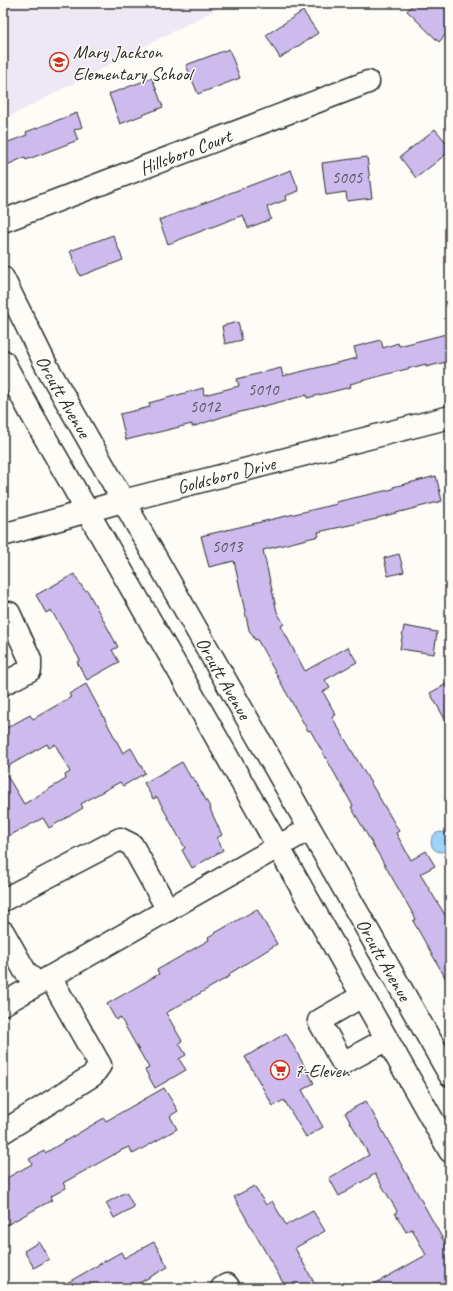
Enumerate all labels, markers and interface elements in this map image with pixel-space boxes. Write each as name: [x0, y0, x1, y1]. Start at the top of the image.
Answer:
place label: Mary Jackson Elementary School: [73, 40, 195, 86]
school or university icon: Mary Jackson Elementary School: [48, 51, 70, 73]
street label: Hillsboro Court: [136, 124, 236, 181]
house number: 5005: [332, 167, 364, 188]
street label: Orcutt Avenue: [30, 352, 97, 444]
house number: 5010: [248, 379, 280, 400]
house number: 5012: [190, 396, 222, 417]
street label: Goldsboro Drive: [175, 451, 280, 500]
house number: 5013: [212, 536, 244, 557]
street label: Orcutt Avenue: [190, 633, 257, 725]
street label: Orcutt Avenue: [350, 914, 417, 1007]
supermarket icon: 7-Eleven: [269, 1059, 291, 1081]
place label: 7-Eleven: [294, 1059, 351, 1083]

